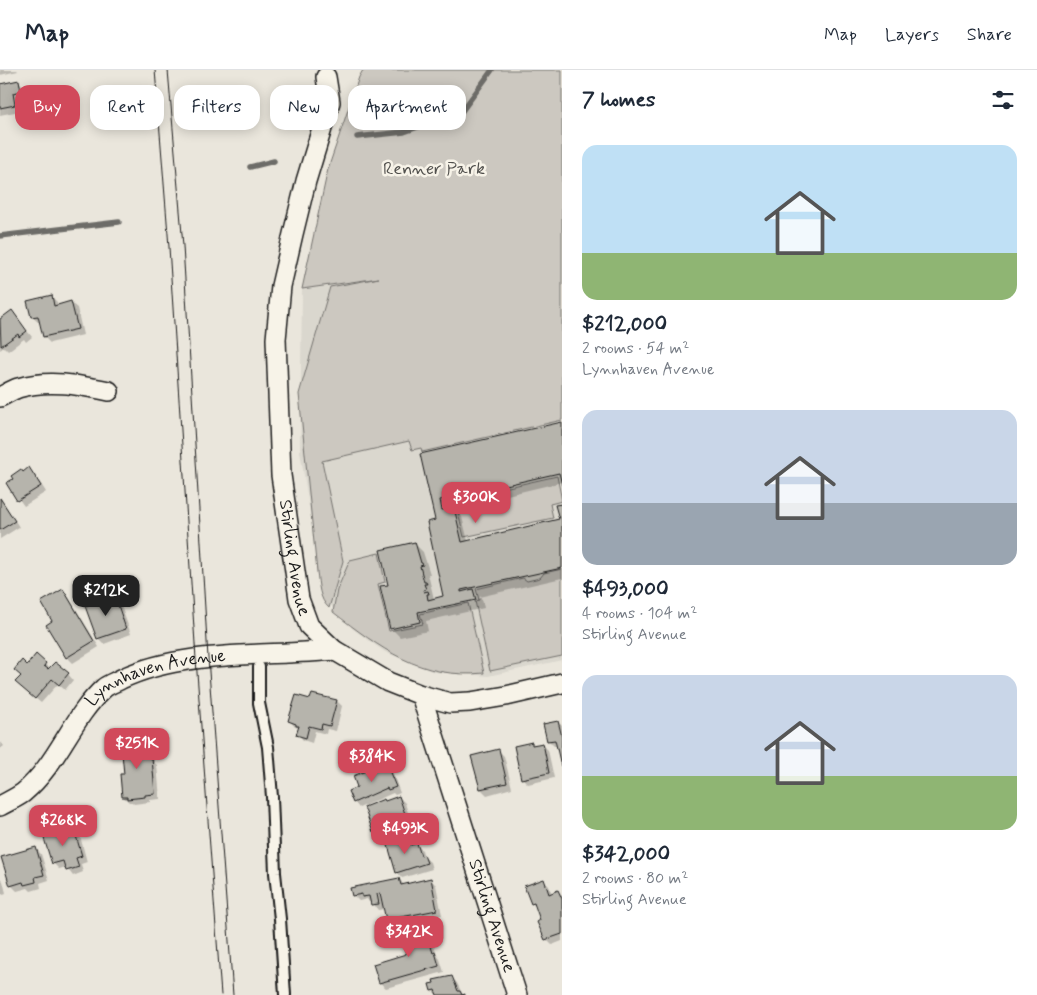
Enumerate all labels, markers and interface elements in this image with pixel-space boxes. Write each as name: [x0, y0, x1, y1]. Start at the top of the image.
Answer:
text: Map: [25, 19, 69, 50]
text: Map: [824, 23, 857, 47]
text: Layers: [885, 23, 939, 47]
text: Share: [967, 23, 1012, 47]
chip: Buy: [15, 85, 80, 130]
chip: Rent: [90, 85, 164, 130]
chip: Filters: [174, 85, 260, 130]
chip: New: [270, 85, 338, 130]
chip: Apartment: [348, 85, 466, 130]
text: 7 homes: [582, 86, 655, 114]
icon: filters: [989, 86, 1017, 114]
park label: Renner Park: [383, 157, 485, 181]
icon: home: [755, 178, 845, 268]
text: $212,000: [582, 310, 667, 338]
text: 2 rooms · 54 m²: [582, 338, 689, 359]
text: Lynnhaven Avenue: [582, 359, 714, 380]
icon: home: [755, 443, 845, 533]
pin: $300K: [441, 482, 511, 524]
text: $300K: [453, 487, 499, 508]
street label: Stirling Avenue: [273, 498, 316, 620]
pin: $212K: [71, 574, 141, 617]
text: $493,000: [582, 575, 669, 603]
text: $212K: [84, 580, 128, 601]
text: 4 rooms · 104 m²: [582, 603, 697, 624]
text: Stirling Avenue: [582, 624, 687, 645]
street label: Lynnhaven Avenue: [80, 644, 227, 712]
icon: home: [755, 708, 845, 798]
pin: $251K: [102, 728, 172, 770]
text: $251K: [115, 733, 159, 754]
pin: $384K: [337, 740, 407, 783]
text: $384K: [349, 746, 395, 767]
pin: $268K: [28, 804, 98, 847]
text: $268K: [40, 810, 86, 831]
pin: $493K: [370, 812, 440, 855]
text: $493K: [382, 818, 428, 839]
text: $342,000: [582, 840, 670, 868]
street label: Stirling Avenue: [462, 856, 521, 976]
text: 2 rooms · 80 m²: [582, 868, 688, 889]
text: Stirling Avenue: [582, 889, 687, 910]
pin: $342K: [374, 916, 444, 958]
text: $342K: [385, 921, 433, 942]

